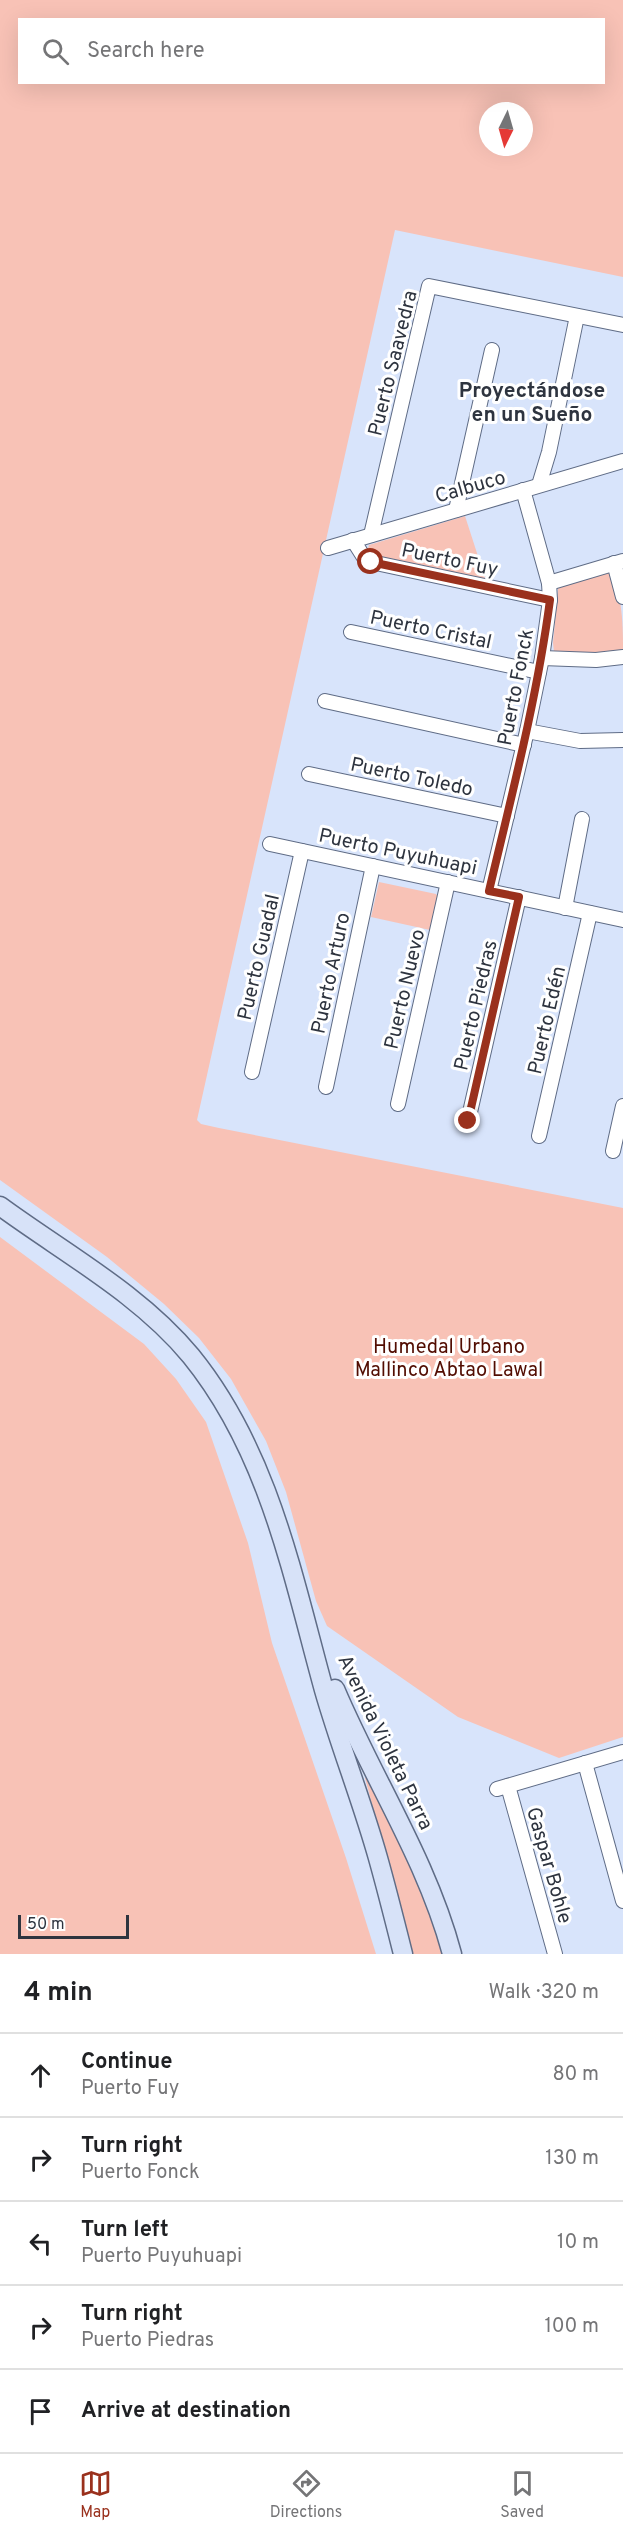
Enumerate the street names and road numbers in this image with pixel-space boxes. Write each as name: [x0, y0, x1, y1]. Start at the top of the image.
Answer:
street label: Puerto Saavedra: [363, 288, 425, 439]
street label: Calbuco: [432, 465, 509, 510]
street label: Puerto Fuy: [399, 538, 500, 584]
street label: Puerto Cristal: [367, 605, 494, 657]
street label: Puerto Fonck: [493, 627, 541, 748]
street label: Puerto Toledo: [348, 752, 475, 804]
street label: Puerto Puyuhuapi: [316, 823, 479, 882]
street label: Puerto Guadal: [233, 892, 287, 1023]
street label: Puerto Arturo: [306, 910, 358, 1037]
street label: Puerto Nuevo: [379, 927, 432, 1052]
street label: Puerto Piedras: [449, 938, 505, 1073]
street label: Puerto Edén: [523, 964, 573, 1077]
street label: Avenida Violeta Parra: [330, 1651, 438, 1835]
street label: Gaspar Bohle: [519, 1804, 577, 1927]

